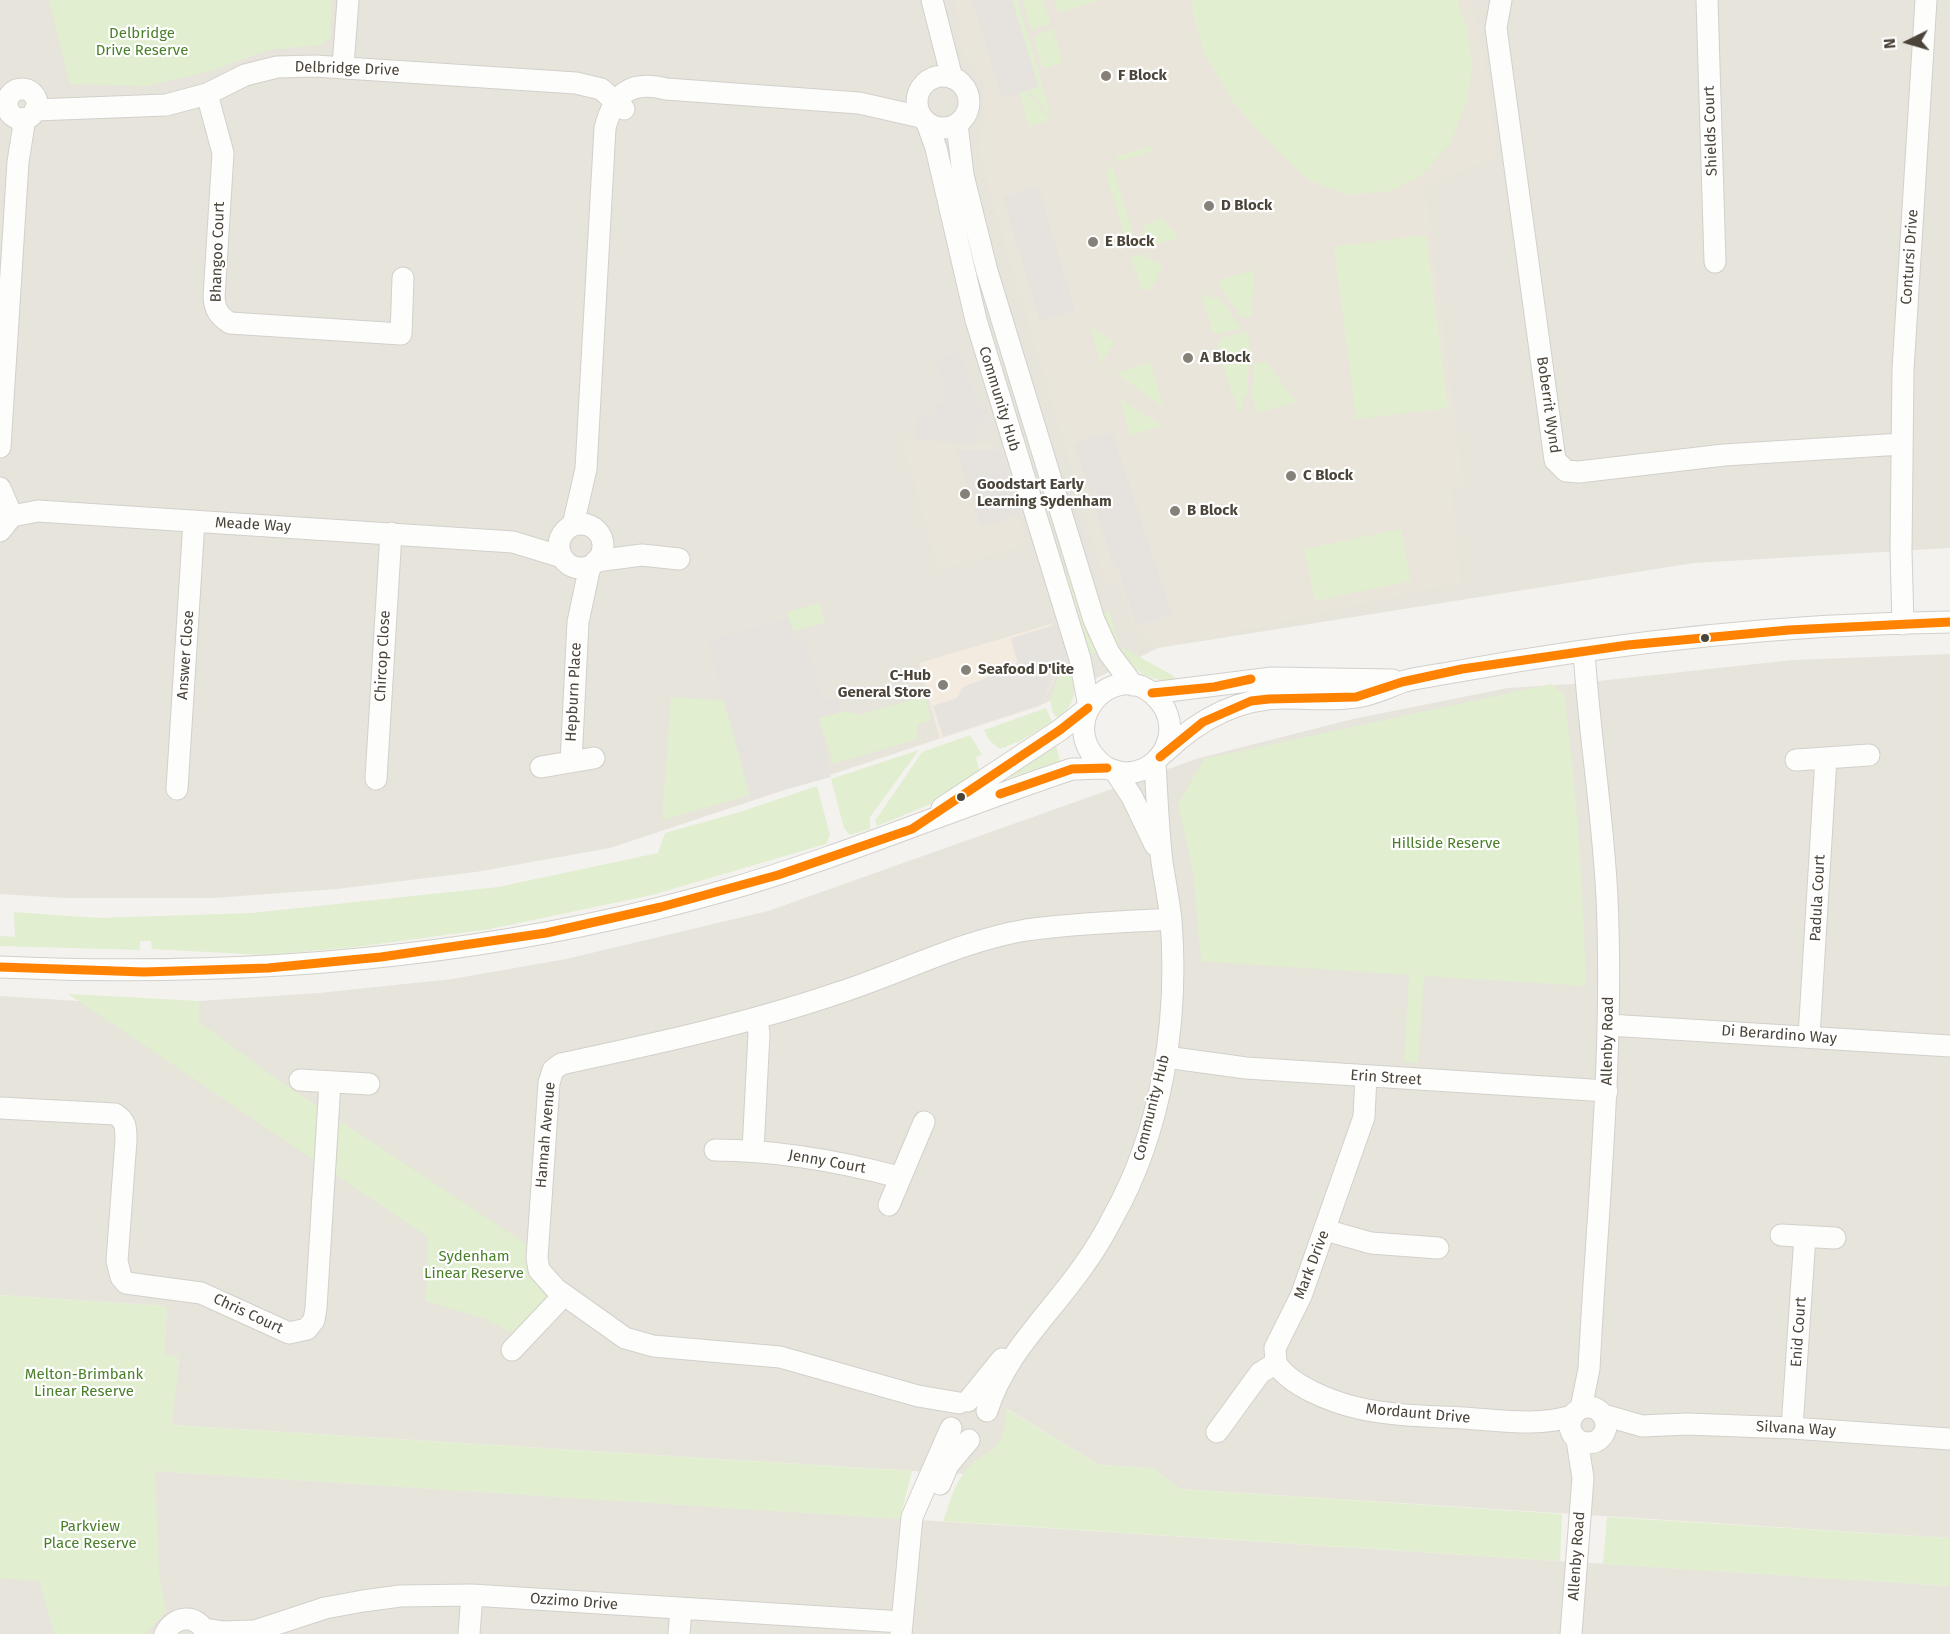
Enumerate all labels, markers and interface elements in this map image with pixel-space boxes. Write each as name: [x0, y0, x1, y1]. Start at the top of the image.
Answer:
north arrow: [1878, 12, 1938, 72]
park label: Delbridge Drive Reserve: [96, 25, 188, 60]
text: N: [1880, 38, 1899, 50]
street label: Delbridge Drive: [294, 58, 400, 80]
place label: F Block: [1118, 67, 1167, 85]
marker: F Block: [1099, 69, 1113, 83]
street label: Shields Court: [1700, 85, 1722, 177]
place label: D Block: [1221, 197, 1272, 215]
marker: D Block: [1202, 199, 1216, 213]
street label: Bhangoo Court: [207, 201, 229, 303]
street label: Contursi Drive: [1898, 209, 1922, 305]
place label: E Block: [1105, 233, 1154, 251]
marker: E Block: [1086, 235, 1100, 249]
street label: Community Hub: [974, 344, 1024, 454]
place label: A Block: [1200, 349, 1250, 367]
marker: A Block: [1181, 351, 1195, 365]
street label: Boberrit Wynd: [1532, 355, 1564, 455]
place label: C Block: [1303, 467, 1353, 485]
marker: C Block: [1284, 469, 1298, 483]
place label: Goodstart Early Learning Sydenham: [977, 476, 1112, 511]
marker: Goodstart Early Learning Sydenham: [958, 487, 972, 501]
place label: B Block: [1187, 502, 1238, 520]
marker: B Block: [1168, 504, 1182, 518]
street label: Meade Way: [214, 514, 292, 536]
street label: Answer Close: [174, 610, 198, 700]
street label: Chircop Close: [372, 610, 394, 702]
unlabelled marker: [1699, 632, 1711, 644]
street label: Hepburn Place: [562, 642, 586, 742]
place label: Seafood D'lite: [978, 661, 1074, 679]
marker: Seafood D'lite: [959, 663, 973, 677]
place label: C-Hub General Store: [838, 667, 931, 702]
marker: C-Hub General Store: [936, 678, 950, 692]
unlabelled marker: [955, 791, 967, 803]
park label: Hillside Reserve: [1391, 835, 1501, 853]
street label: Padula Court: [1807, 854, 1829, 942]
street label: Allenby Road: [1598, 996, 1618, 1086]
street label: Di Berardino Way: [1721, 1022, 1837, 1048]
street label: Community Hub: [1130, 1053, 1174, 1163]
street label: Erin Street: [1350, 1067, 1422, 1089]
street label: Hannah Avenue: [532, 1081, 560, 1189]
street label: Jenny Court: [787, 1146, 867, 1178]
street label: Mark Drive: [1291, 1228, 1333, 1302]
park label: Sydenham Linear Reserve: [424, 1248, 524, 1283]
street label: Chris Court: [210, 1290, 286, 1338]
street label: Enid Court: [1788, 1296, 1810, 1368]
park label: Melton-Brimbank Linear Reserve: [25, 1366, 143, 1401]
street label: Mordaunt Drive: [1365, 1400, 1471, 1428]
street label: Silvana Way: [1756, 1418, 1836, 1440]
street label: Allenby Road: [1565, 1511, 1589, 1601]
park label: Parkview Place Reserve: [43, 1518, 137, 1553]
street label: Ozzimo Drive: [529, 1590, 619, 1614]

